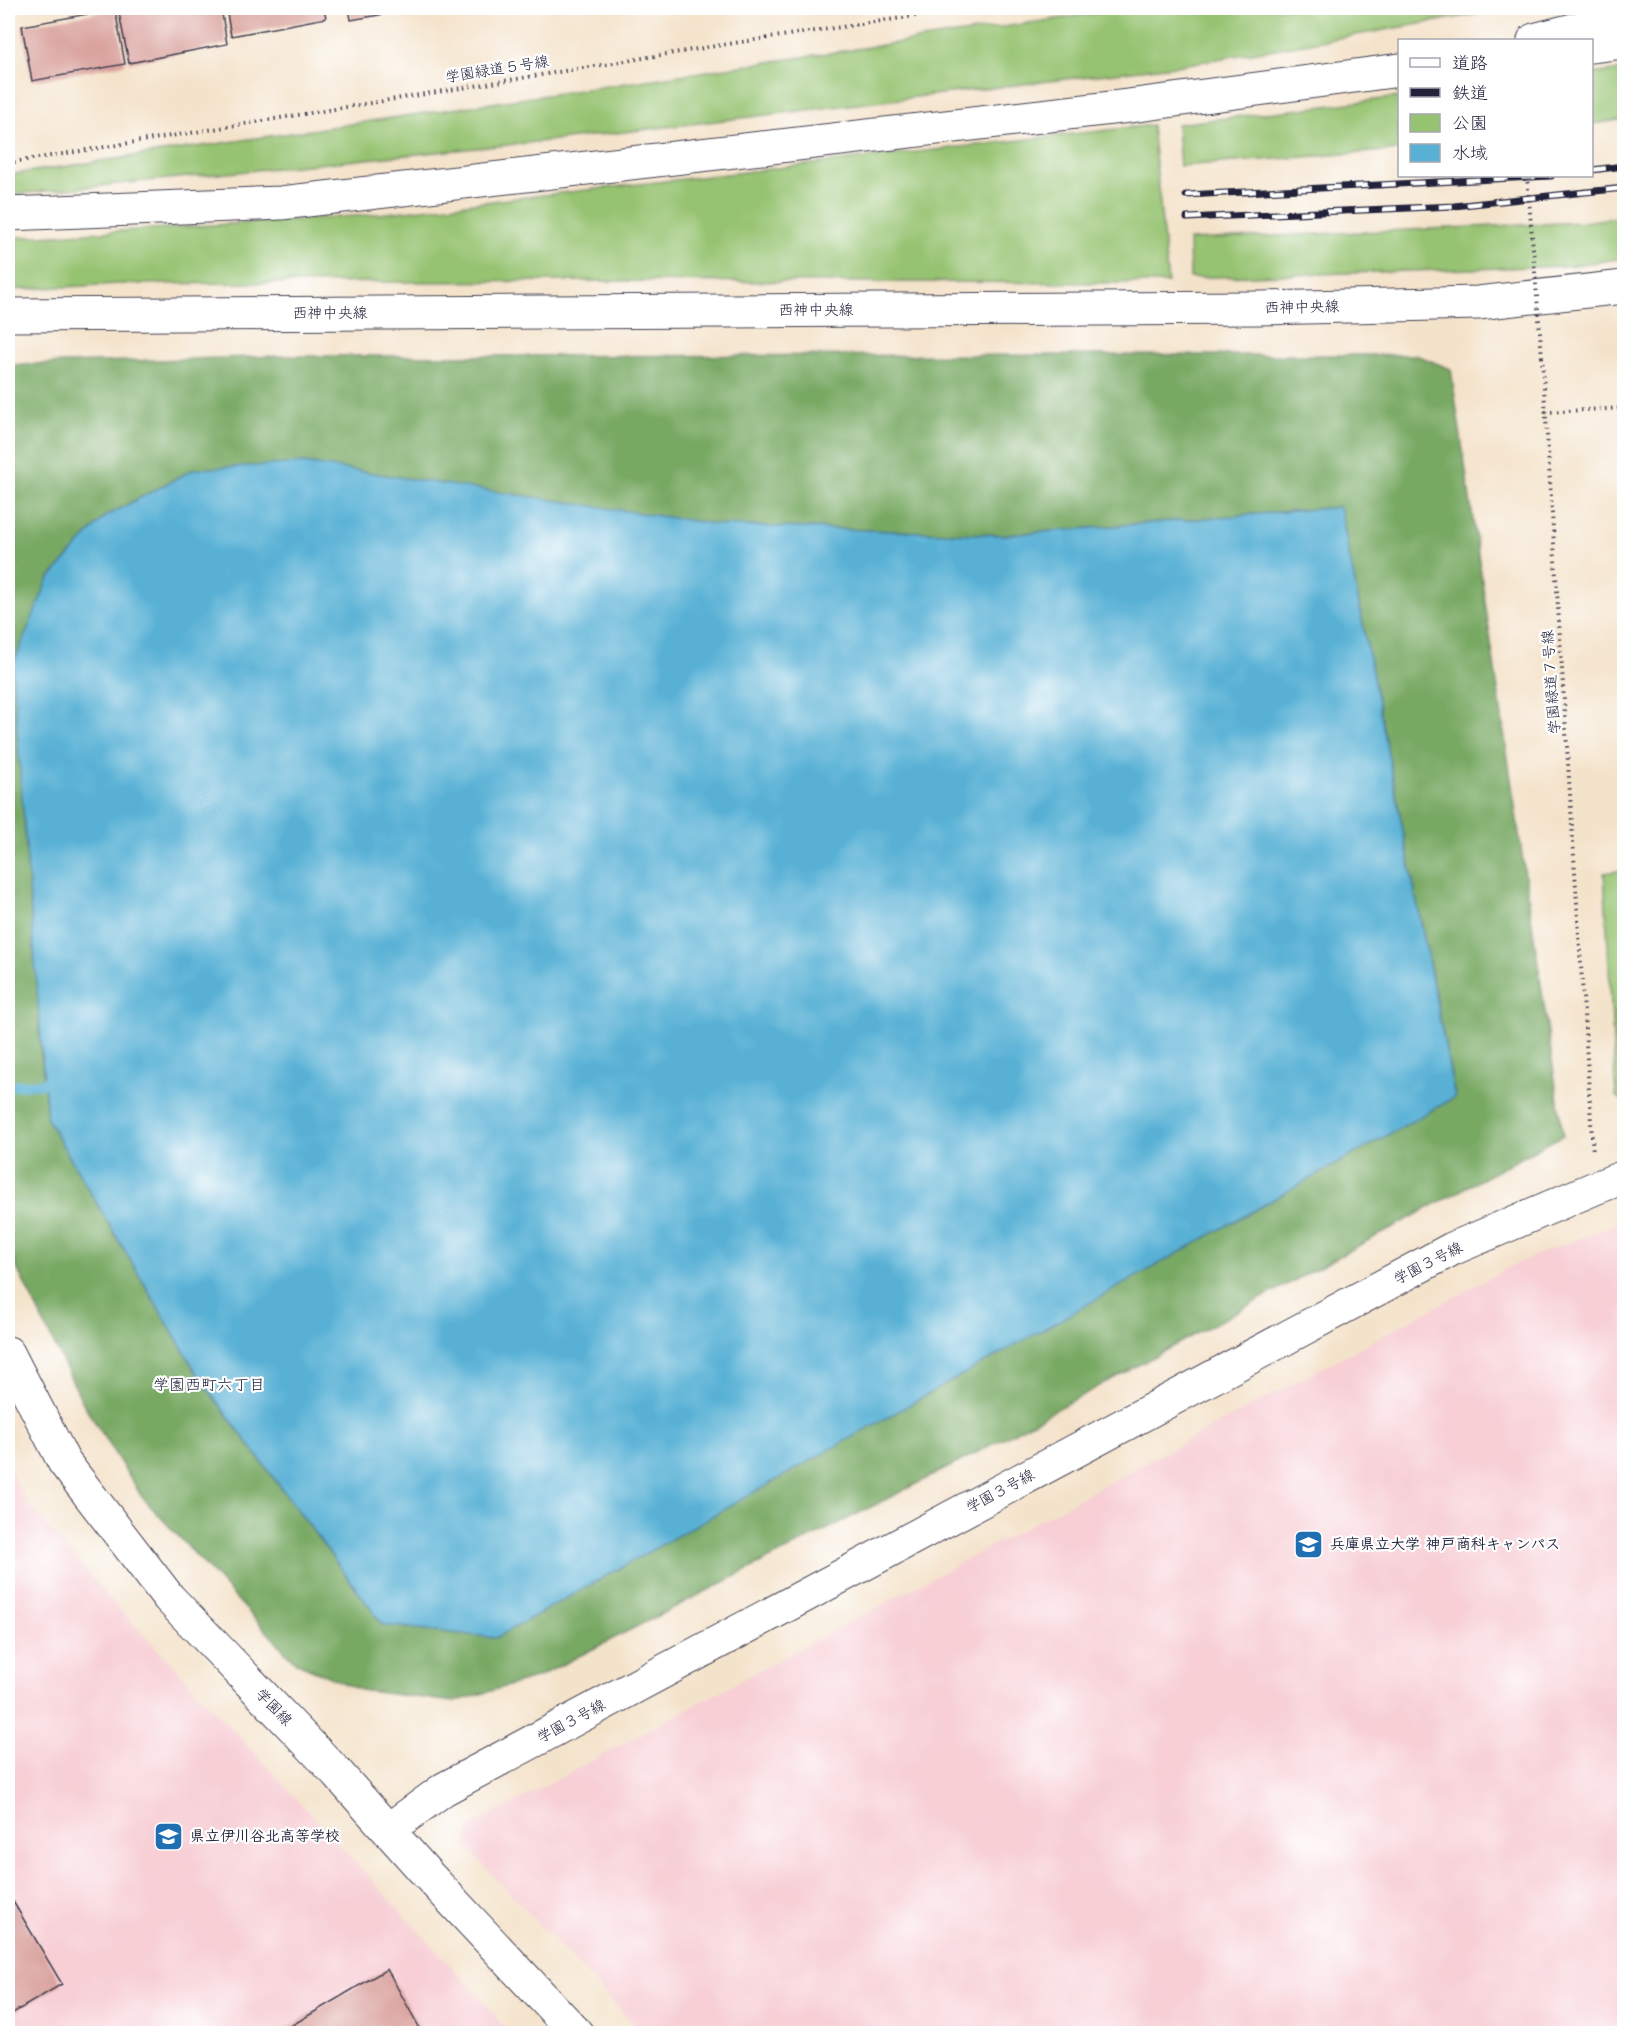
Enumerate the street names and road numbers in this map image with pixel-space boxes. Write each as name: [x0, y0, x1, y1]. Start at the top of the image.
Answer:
street label: 学園緑道５号線: [443, 50, 551, 90]
street label: 西神中央線: [1264, 295, 1340, 321]
street label: 西神中央線: [778, 299, 854, 323]
street label: 西神中央線: [292, 302, 368, 326]
street label: 学園緑道７号線: [1536, 629, 1568, 735]
street label: 学園３号線: [1390, 1236, 1467, 1292]
street label: 学園３号線: [962, 1464, 1039, 1520]
street label: 学園線: [249, 1683, 298, 1732]
street label: 学園３号線: [533, 1694, 610, 1750]

